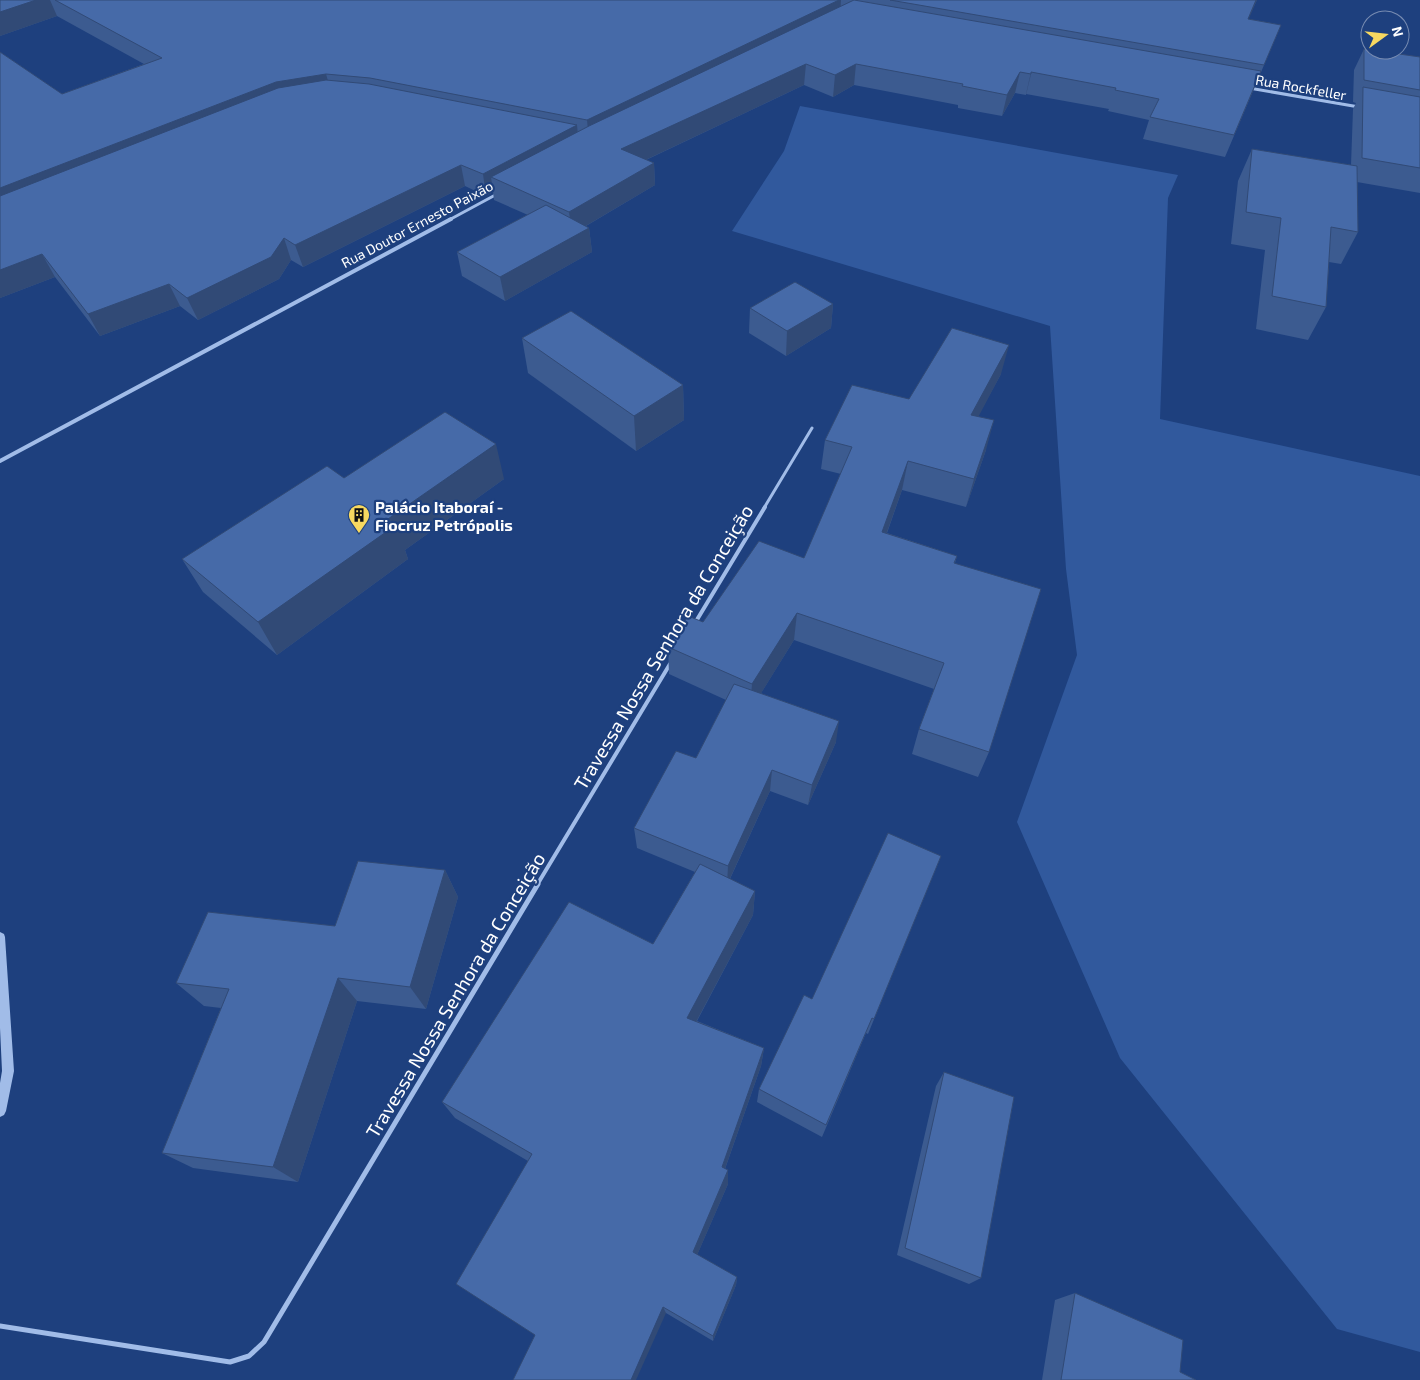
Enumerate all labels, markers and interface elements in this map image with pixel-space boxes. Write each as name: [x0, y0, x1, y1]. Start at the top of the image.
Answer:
north arrow: [1360, 10, 1410, 60]
text: N: [1389, 24, 1408, 39]
street label: Rua Rockfeller: [1254, 71, 1348, 103]
street label: Rua Doutor Ernesto Paixão: [338, 177, 496, 271]
place label: Palácio Itaboraí - Fiocruz Petrópolis: [375, 497, 513, 534]
street label: Travessa Nossa Senhora da Conceição: [569, 500, 758, 794]
building icon: Palácio Itaboraí - Fiocruz Petrópolis: [347, 503, 371, 534]
street label: Travessa Nossa Senhora da Conceição: [361, 848, 550, 1142]

